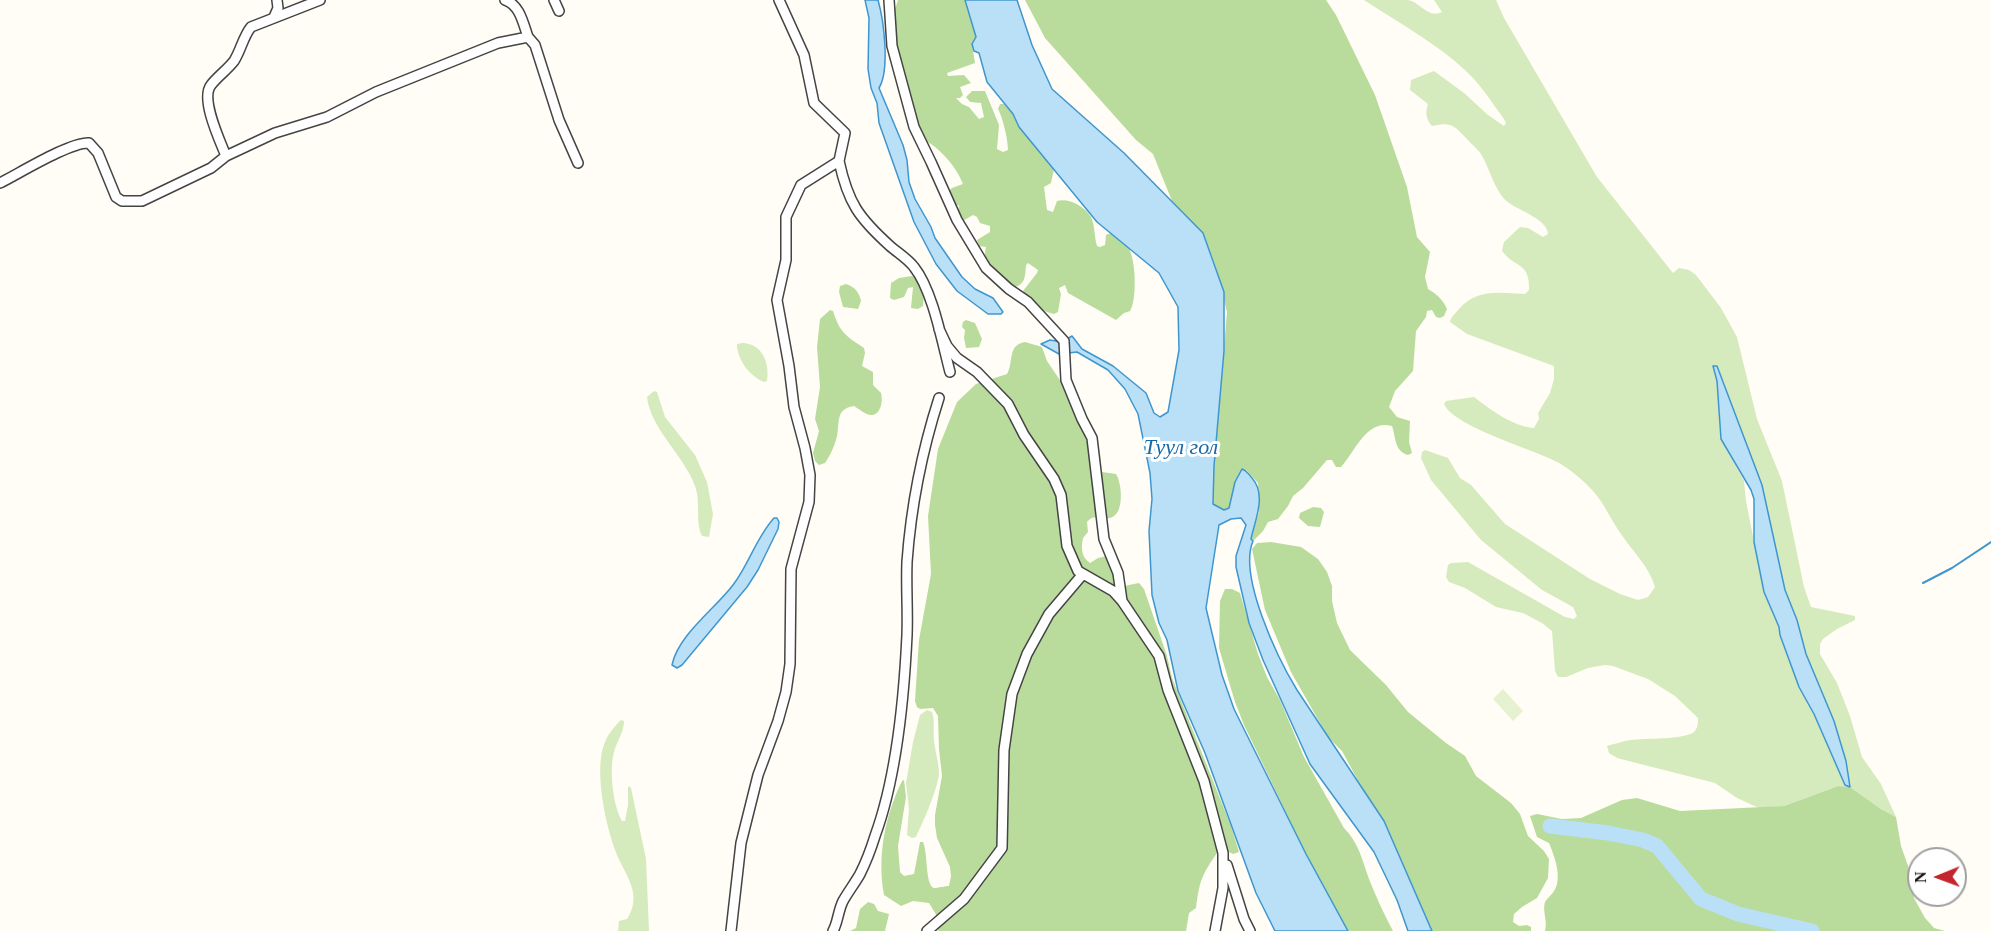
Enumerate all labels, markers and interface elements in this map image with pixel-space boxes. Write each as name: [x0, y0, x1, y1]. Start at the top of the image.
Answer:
water label: Туул гол: [1144, 435, 1218, 461]
north arrow: [1907, 847, 1967, 907]
text: N: [1912, 871, 1929, 883]

